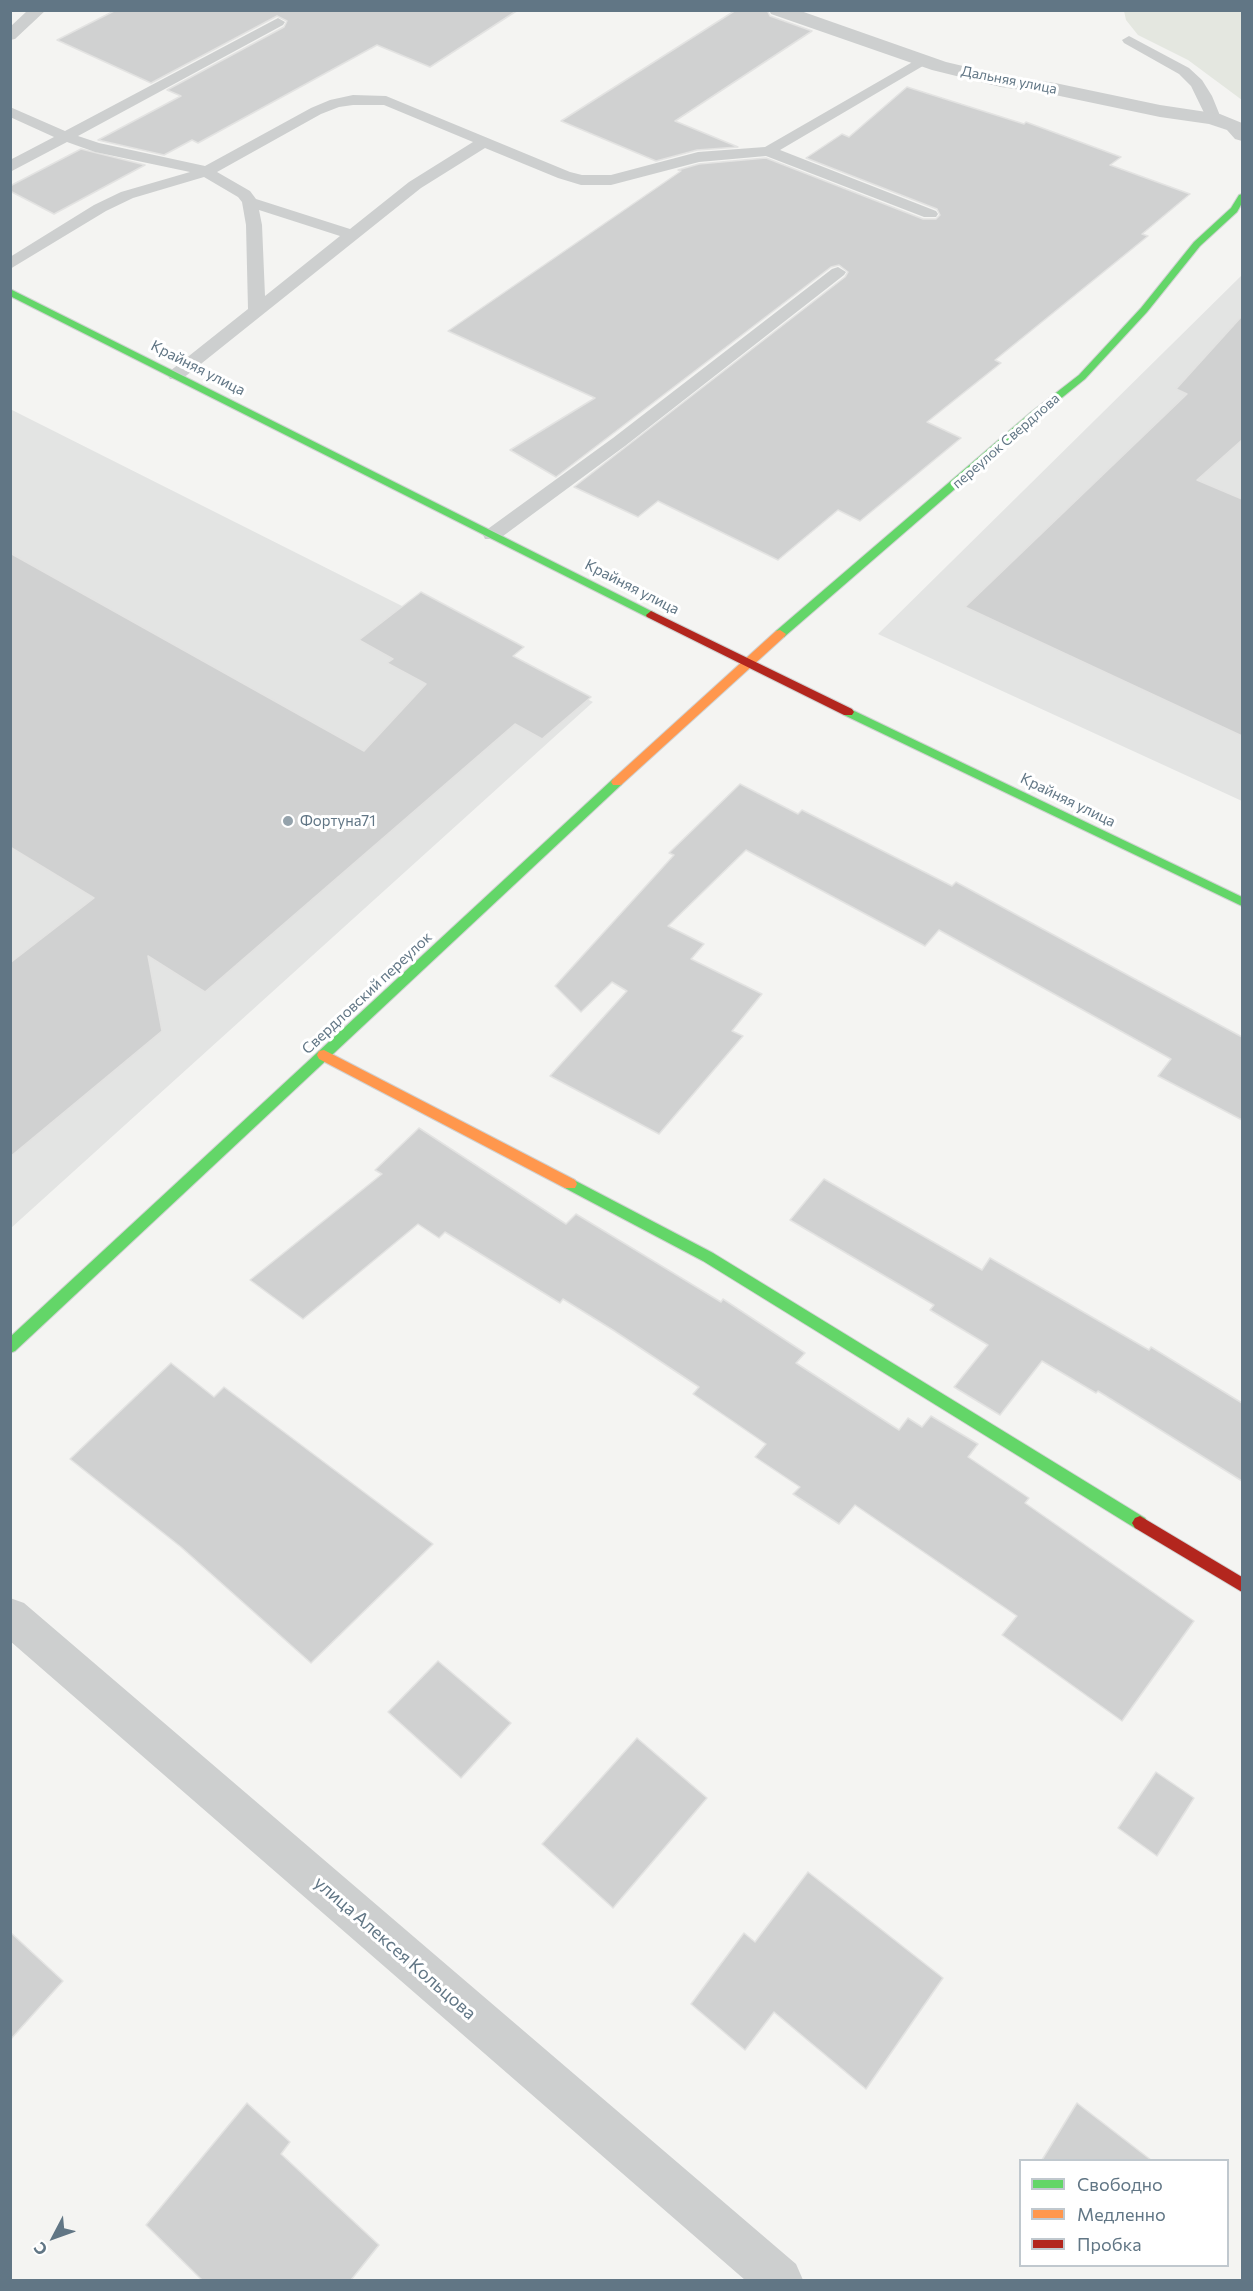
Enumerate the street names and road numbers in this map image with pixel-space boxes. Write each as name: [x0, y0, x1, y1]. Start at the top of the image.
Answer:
street label: Дальняя улица: [960, 62, 1058, 98]
street label: Крайняя улица: [148, 337, 248, 399]
street label: переулок Свердлова: [949, 390, 1063, 492]
street label: Крайняя улица: [582, 556, 682, 618]
street label: Крайняя улица: [1018, 769, 1118, 831]
street label: Свердловский переулок: [298, 928, 436, 1058]
street label: улица Алексея Кольцова: [310, 1872, 480, 2024]

